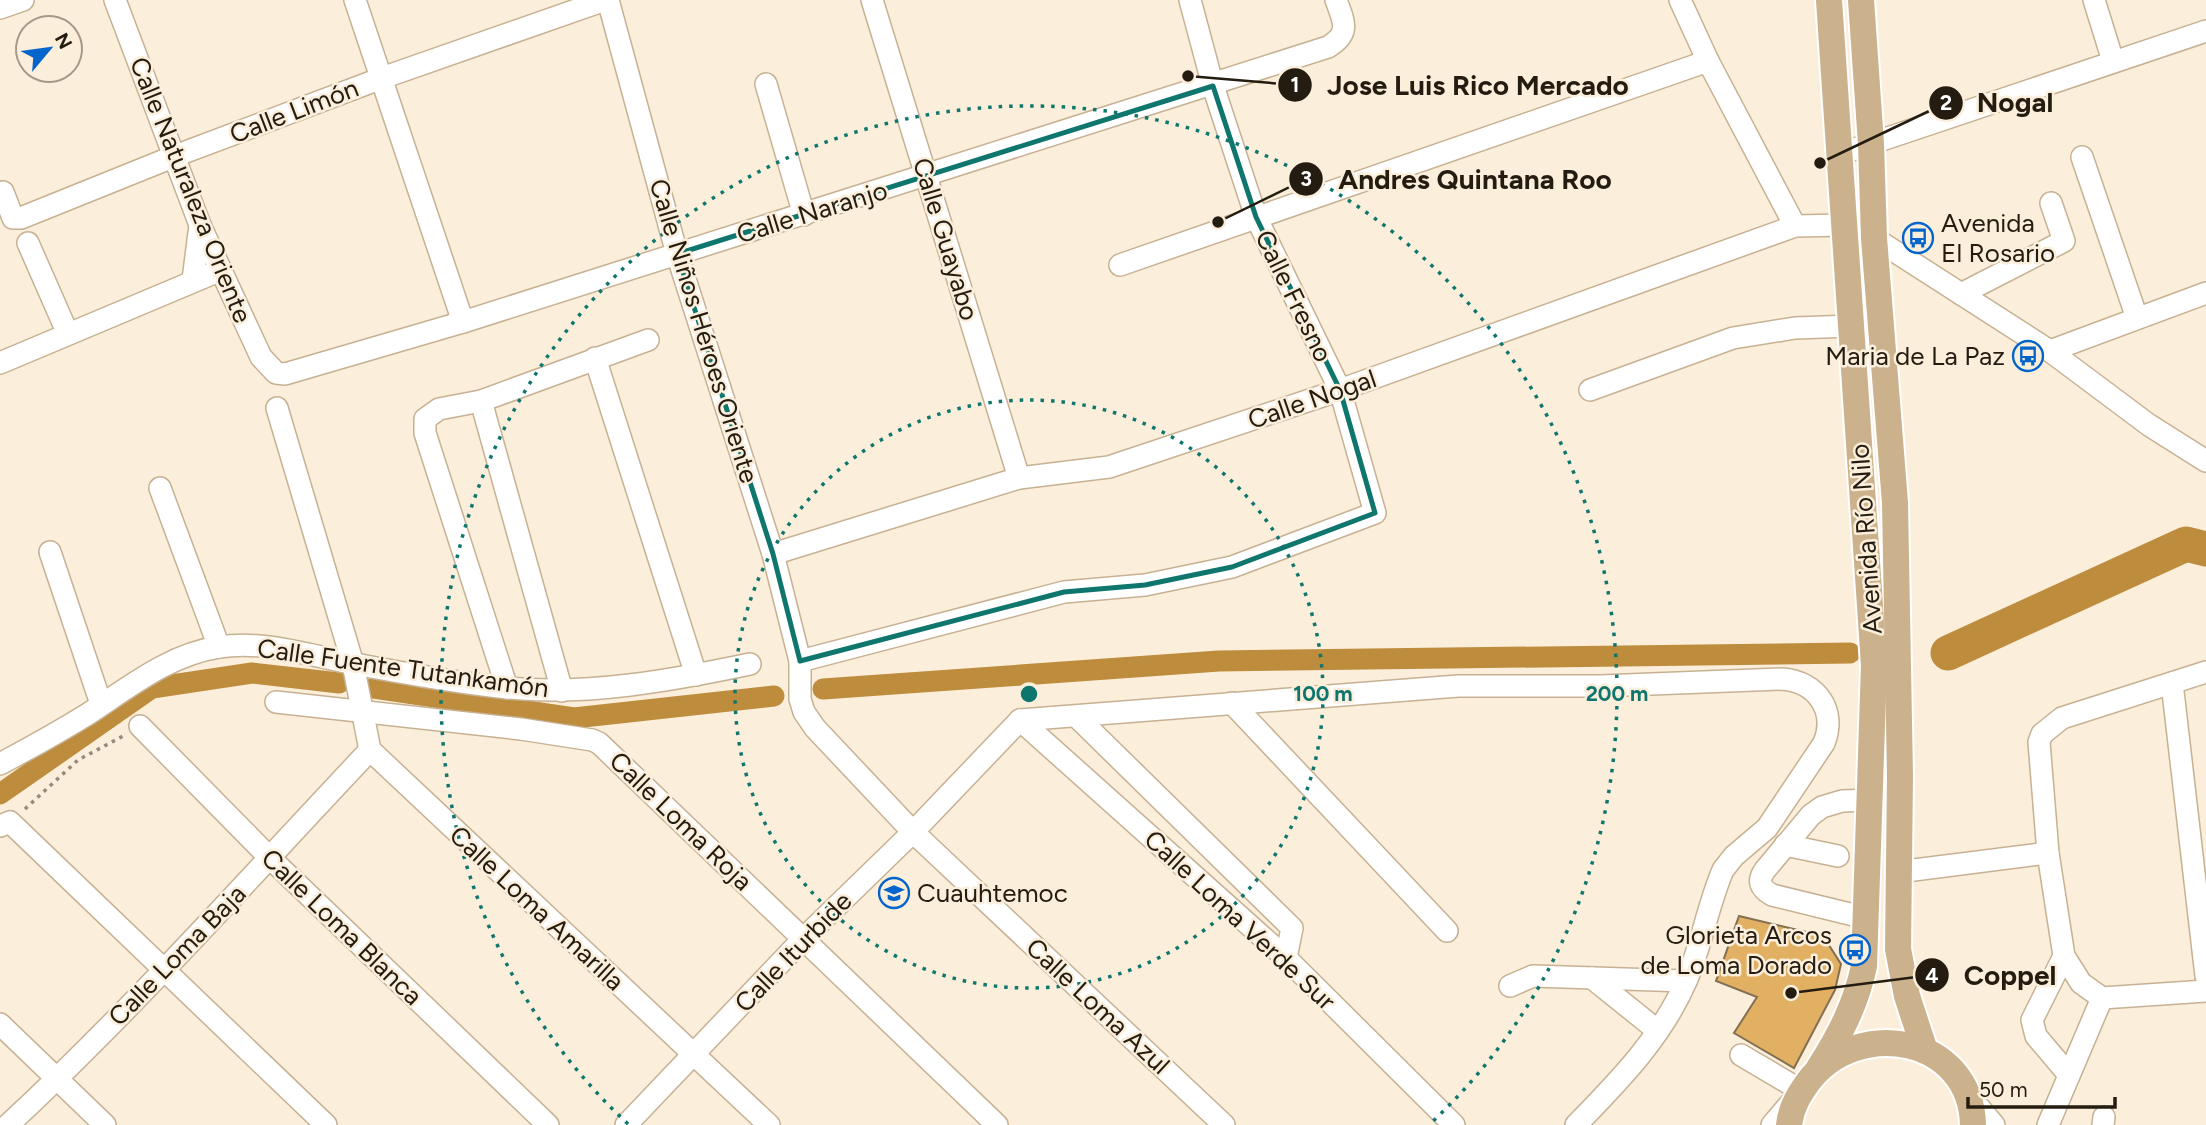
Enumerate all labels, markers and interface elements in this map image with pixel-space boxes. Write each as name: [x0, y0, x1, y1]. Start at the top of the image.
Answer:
north arrow: [14, 14, 84, 84]
text: N: [50, 29, 77, 53]
street label: Calle Naturaleza Oriente: [123, 52, 259, 328]
callout: Jose Luis Rico Mercado: [1278, 61, 1643, 110]
text: Jose Luis Rico Mercado: [1327, 68, 1629, 102]
street label: Calle Limón: [225, 72, 363, 150]
text: 1: [1291, 72, 1299, 97]
callout: Nogal: [1928, 78, 2068, 127]
text: Nogal: [1977, 85, 2053, 119]
text: 2: [1940, 90, 1952, 115]
street label: Calle Guayabo: [906, 154, 986, 324]
callout: Andres Quintana Roo: [1289, 154, 1625, 203]
text: Andres Quintana Roo: [1338, 162, 1612, 196]
text: 3: [1300, 166, 1312, 191]
street label: Calle Naranjo: [733, 174, 891, 250]
street label: Calle Niños Héroes Oriente: [642, 175, 766, 487]
place label: Avenida El Rosario: [1941, 207, 2055, 269]
bus stop icon: Avenida El Rosario: [1901, 221, 1935, 255]
street label: Calle Fresno: [1248, 225, 1340, 367]
bus stop icon: Maria de La Paz: [2011, 339, 2045, 373]
place label: Maria de La Paz: [1825, 340, 2005, 372]
street label: Calle Nogal: [1244, 362, 1380, 436]
street label: Avenida Río Nilo: [1843, 443, 1889, 635]
street label: Calle Fuente Tutankamón: [255, 632, 551, 704]
text: 100 m: [1293, 681, 1353, 706]
text: 200 m: [1586, 681, 1648, 706]
centre of rings: [1017, 682, 1041, 706]
street label: Calle Loma Roja: [603, 745, 759, 897]
street label: Calle Loma Amarilla: [443, 819, 631, 997]
street label: Calle Loma Verde Sur: [1138, 823, 1342, 1017]
street label: Calle Loma Blanca: [255, 842, 429, 1012]
school or university icon: Cuauhtemoc: [877, 876, 911, 910]
place label: Cuauhtemoc: [917, 877, 1068, 909]
street label: Calle Loma Baja: [102, 878, 252, 1032]
street label: Calle Iturbide: [728, 885, 858, 1019]
place label: Glorieta Arcos de Loma Dorado: [1640, 919, 1832, 981]
street label: Calle Loma Azul: [1019, 931, 1177, 1081]
bus stop icon: Glorieta Arcos de Loma Dorado: [1838, 933, 1872, 967]
callout: Coppel: [1915, 951, 2070, 1000]
text: Coppel: [1964, 958, 2056, 992]
text: 4: [1925, 963, 1939, 988]
scale bar: [1968, 1066, 2115, 1110]
text: 50 m: [1979, 1077, 2028, 1102]

